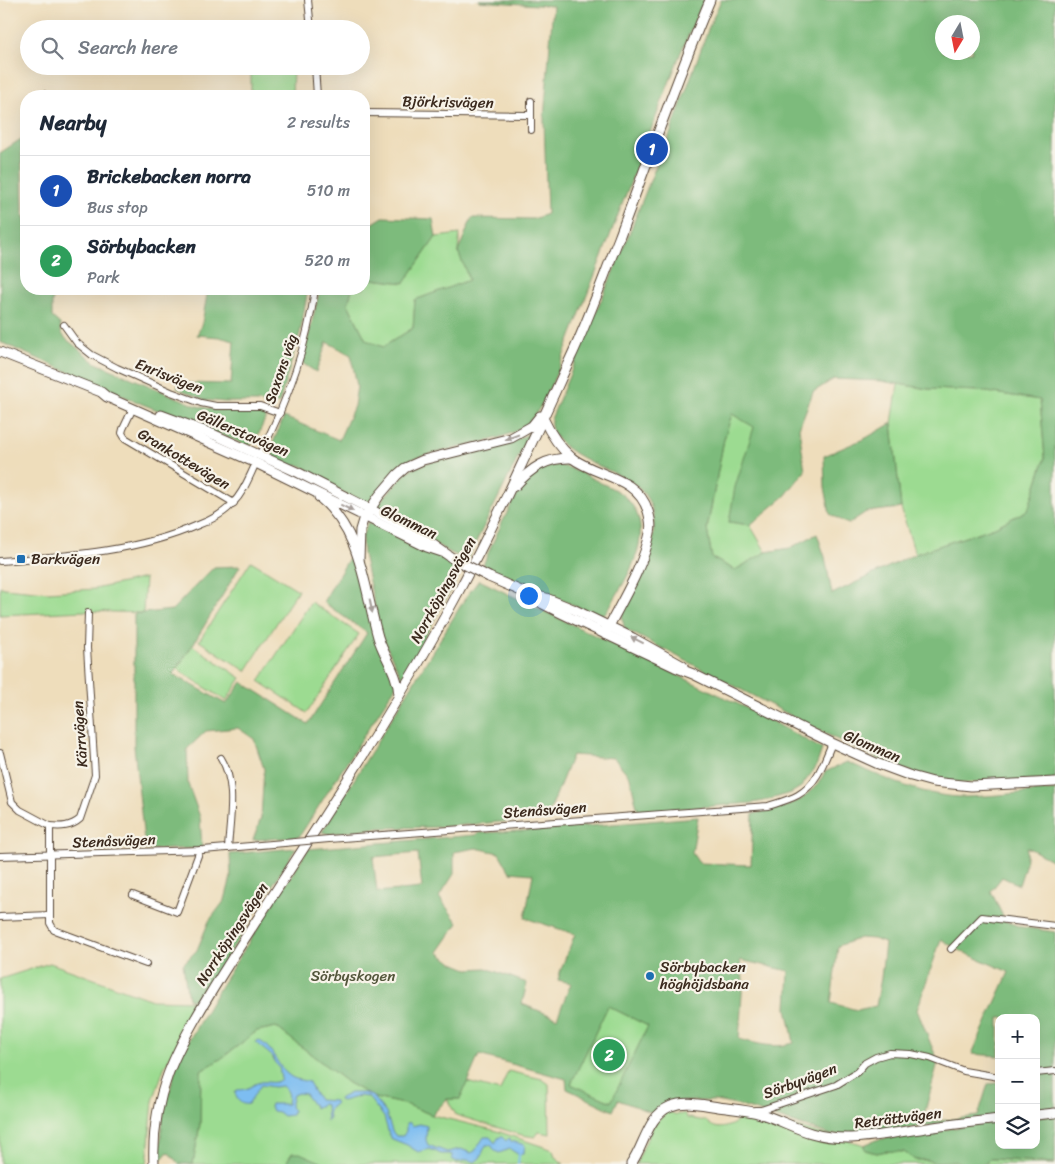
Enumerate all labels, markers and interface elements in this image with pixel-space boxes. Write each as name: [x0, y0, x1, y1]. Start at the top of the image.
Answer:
north arrow: [935, 15, 980, 60]
search box: [20, 20, 370, 75]
text: Search here: [78, 31, 178, 64]
icon: search: [38, 34, 66, 62]
street label: Björkrisvägen: [402, 88, 494, 116]
text: Nearby: [40, 104, 106, 142]
text: 2 results: [287, 108, 350, 137]
pin: 1: [636, 130, 668, 168]
text: Brickebacken norra: [87, 160, 251, 193]
text: 1: [53, 176, 59, 205]
text: 510 m: [307, 176, 350, 205]
text: Bus stop: [87, 193, 148, 222]
text: Sörbybacken: [87, 230, 196, 263]
text: 2: [51, 246, 61, 275]
text: 520 m: [304, 246, 350, 275]
text: Park: [87, 263, 120, 292]
street label: Saxons väg: [257, 330, 305, 407]
street label: Enrisvägen: [131, 351, 207, 401]
street label: Gällerstavägen: [193, 402, 293, 464]
street label: Grankottevägen: [133, 421, 235, 497]
one-way arrow: [505, 434, 519, 442]
street label: Glomman: [376, 498, 442, 546]
one-way arrow: [340, 504, 354, 512]
street label: Norrköpingsvägen: [403, 532, 483, 648]
place label: Barkvägen: [31, 546, 100, 572]
marker: Barkvägen: [15, 553, 27, 565]
your location: [516, 583, 542, 609]
one-way arrow: [368, 599, 376, 615]
one-way arrow: [629, 636, 644, 644]
street label: Kärrvägen: [65, 700, 95, 768]
street label: Glomman: [839, 722, 905, 770]
street label: Stenåsvägen: [502, 794, 588, 826]
street label: Stenåsvägen: [72, 827, 156, 855]
street label: Norrköpingsvägen: [189, 877, 275, 991]
place label: Sörbybacken höghöjdsbana: [659, 954, 749, 997]
park label: Sörbyskogen: [311, 963, 395, 989]
marker: Sörbybacken höghöjdsbana: [644, 970, 656, 982]
map controls: [995, 1014, 1040, 1149]
button: +: [995, 1014, 1040, 1059]
pin: 2: [593, 1036, 625, 1074]
street label: Sörbyvägen: [759, 1056, 841, 1106]
button: −: [995, 1059, 1040, 1104]
street label: Reträttvägen: [853, 1100, 943, 1136]
button: layers: [995, 1104, 1040, 1149]

